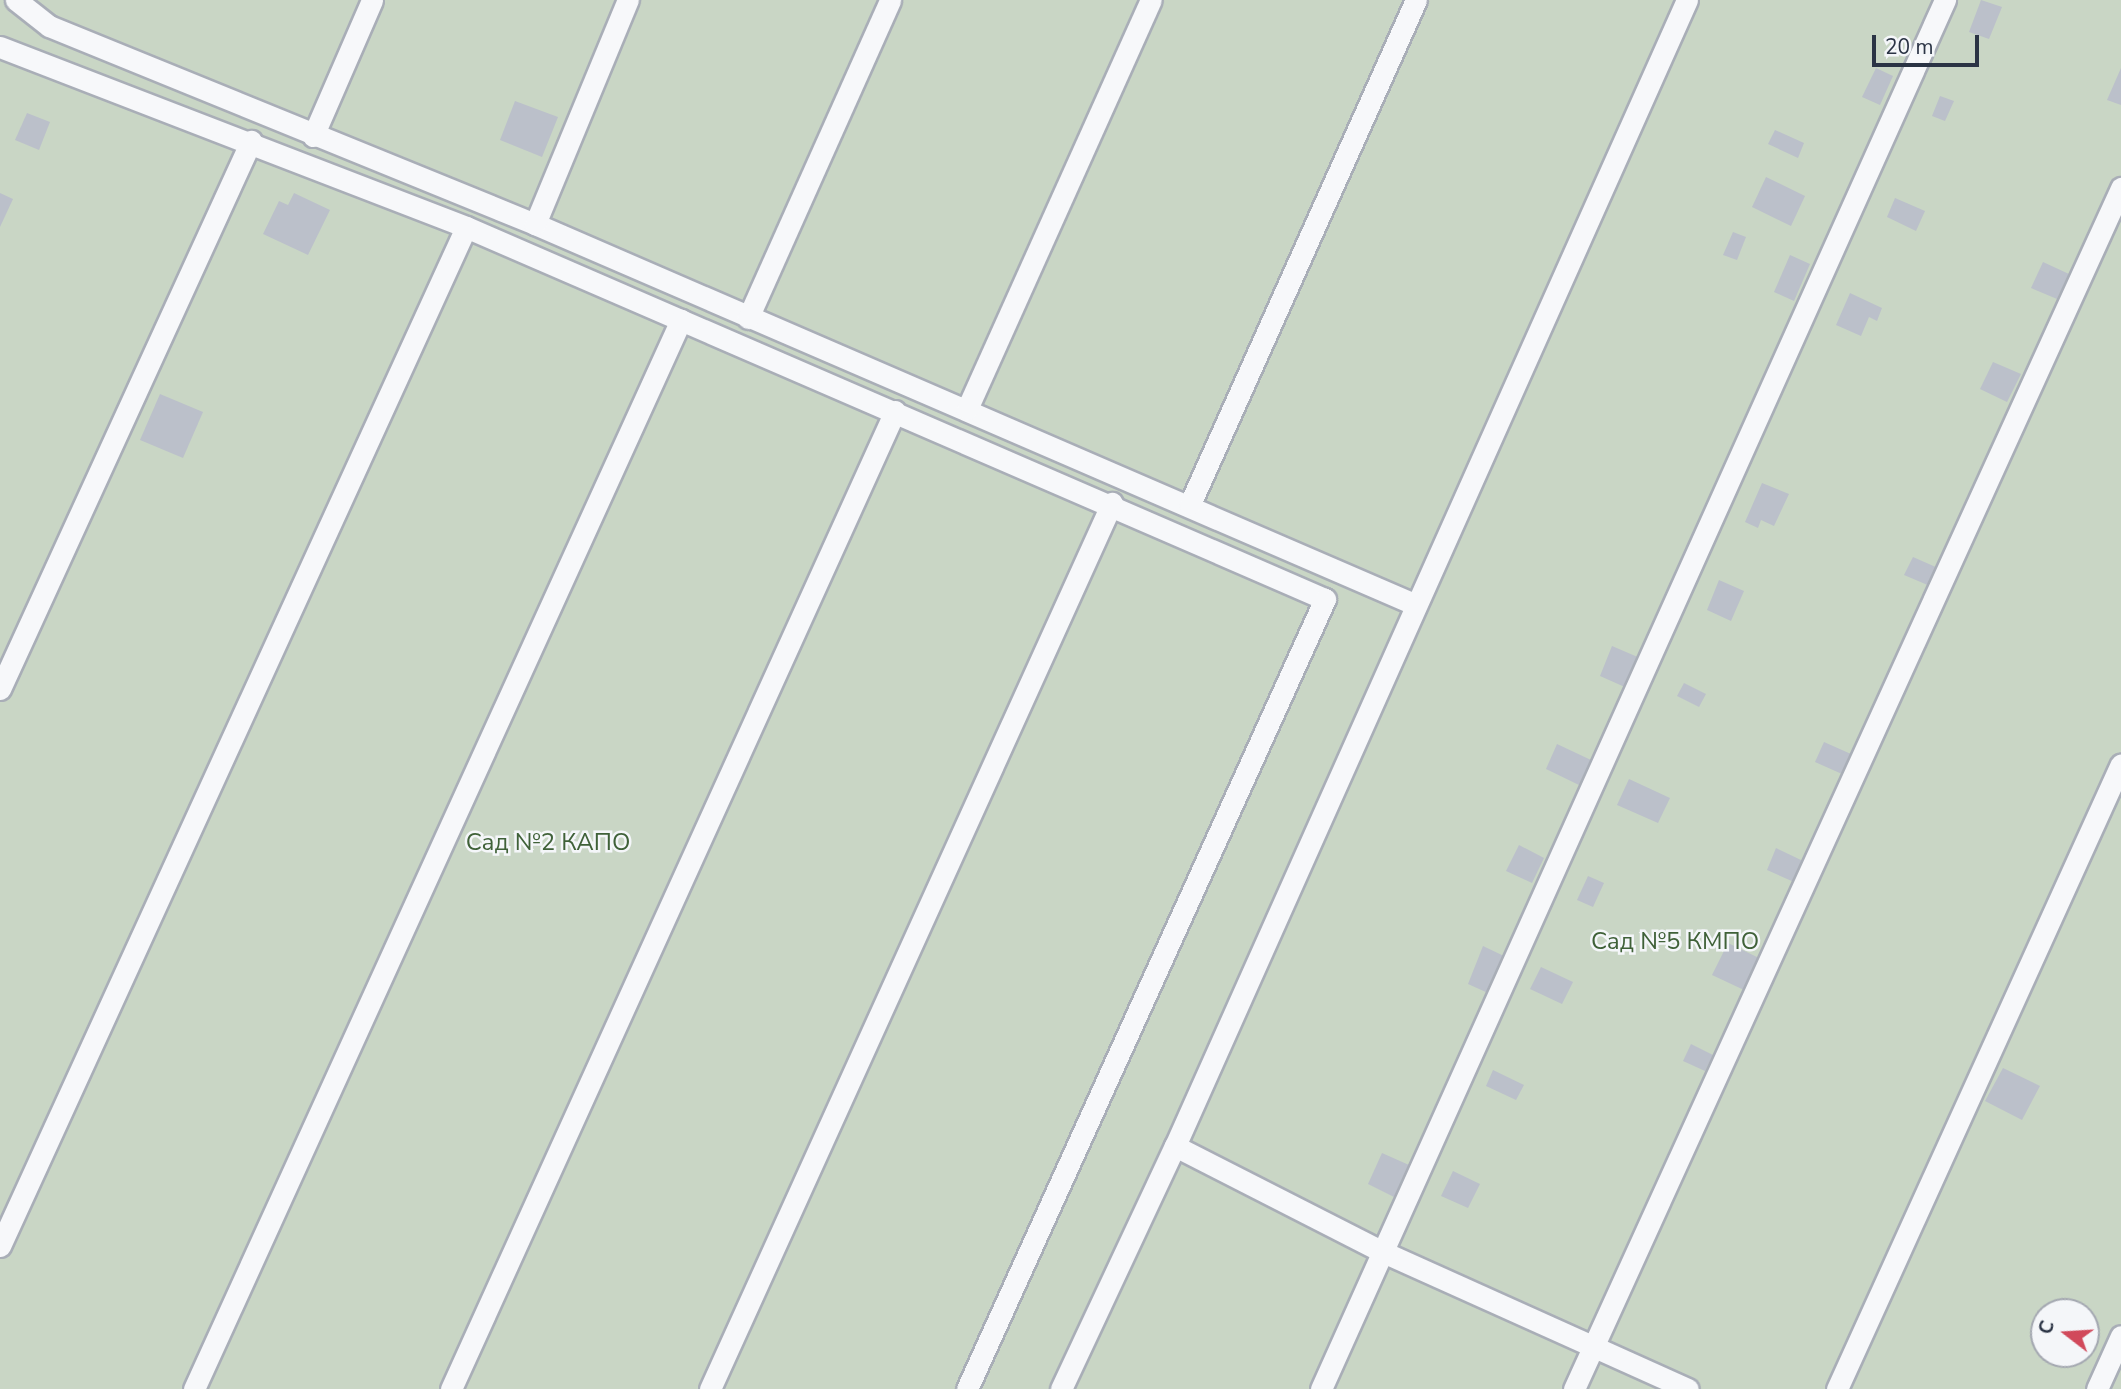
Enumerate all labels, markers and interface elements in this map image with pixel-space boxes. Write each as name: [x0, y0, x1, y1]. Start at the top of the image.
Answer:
scale bar: [1876, 21, 1983, 65]
text: 20 m: [1885, 33, 1934, 61]
park label: Сад №2 КАПО: [466, 829, 630, 857]
park label: Сад №5 КМПО: [1591, 928, 1759, 956]
north arrow: [2030, 1298, 2100, 1368]
text: С: [2033, 1317, 2061, 1337]

